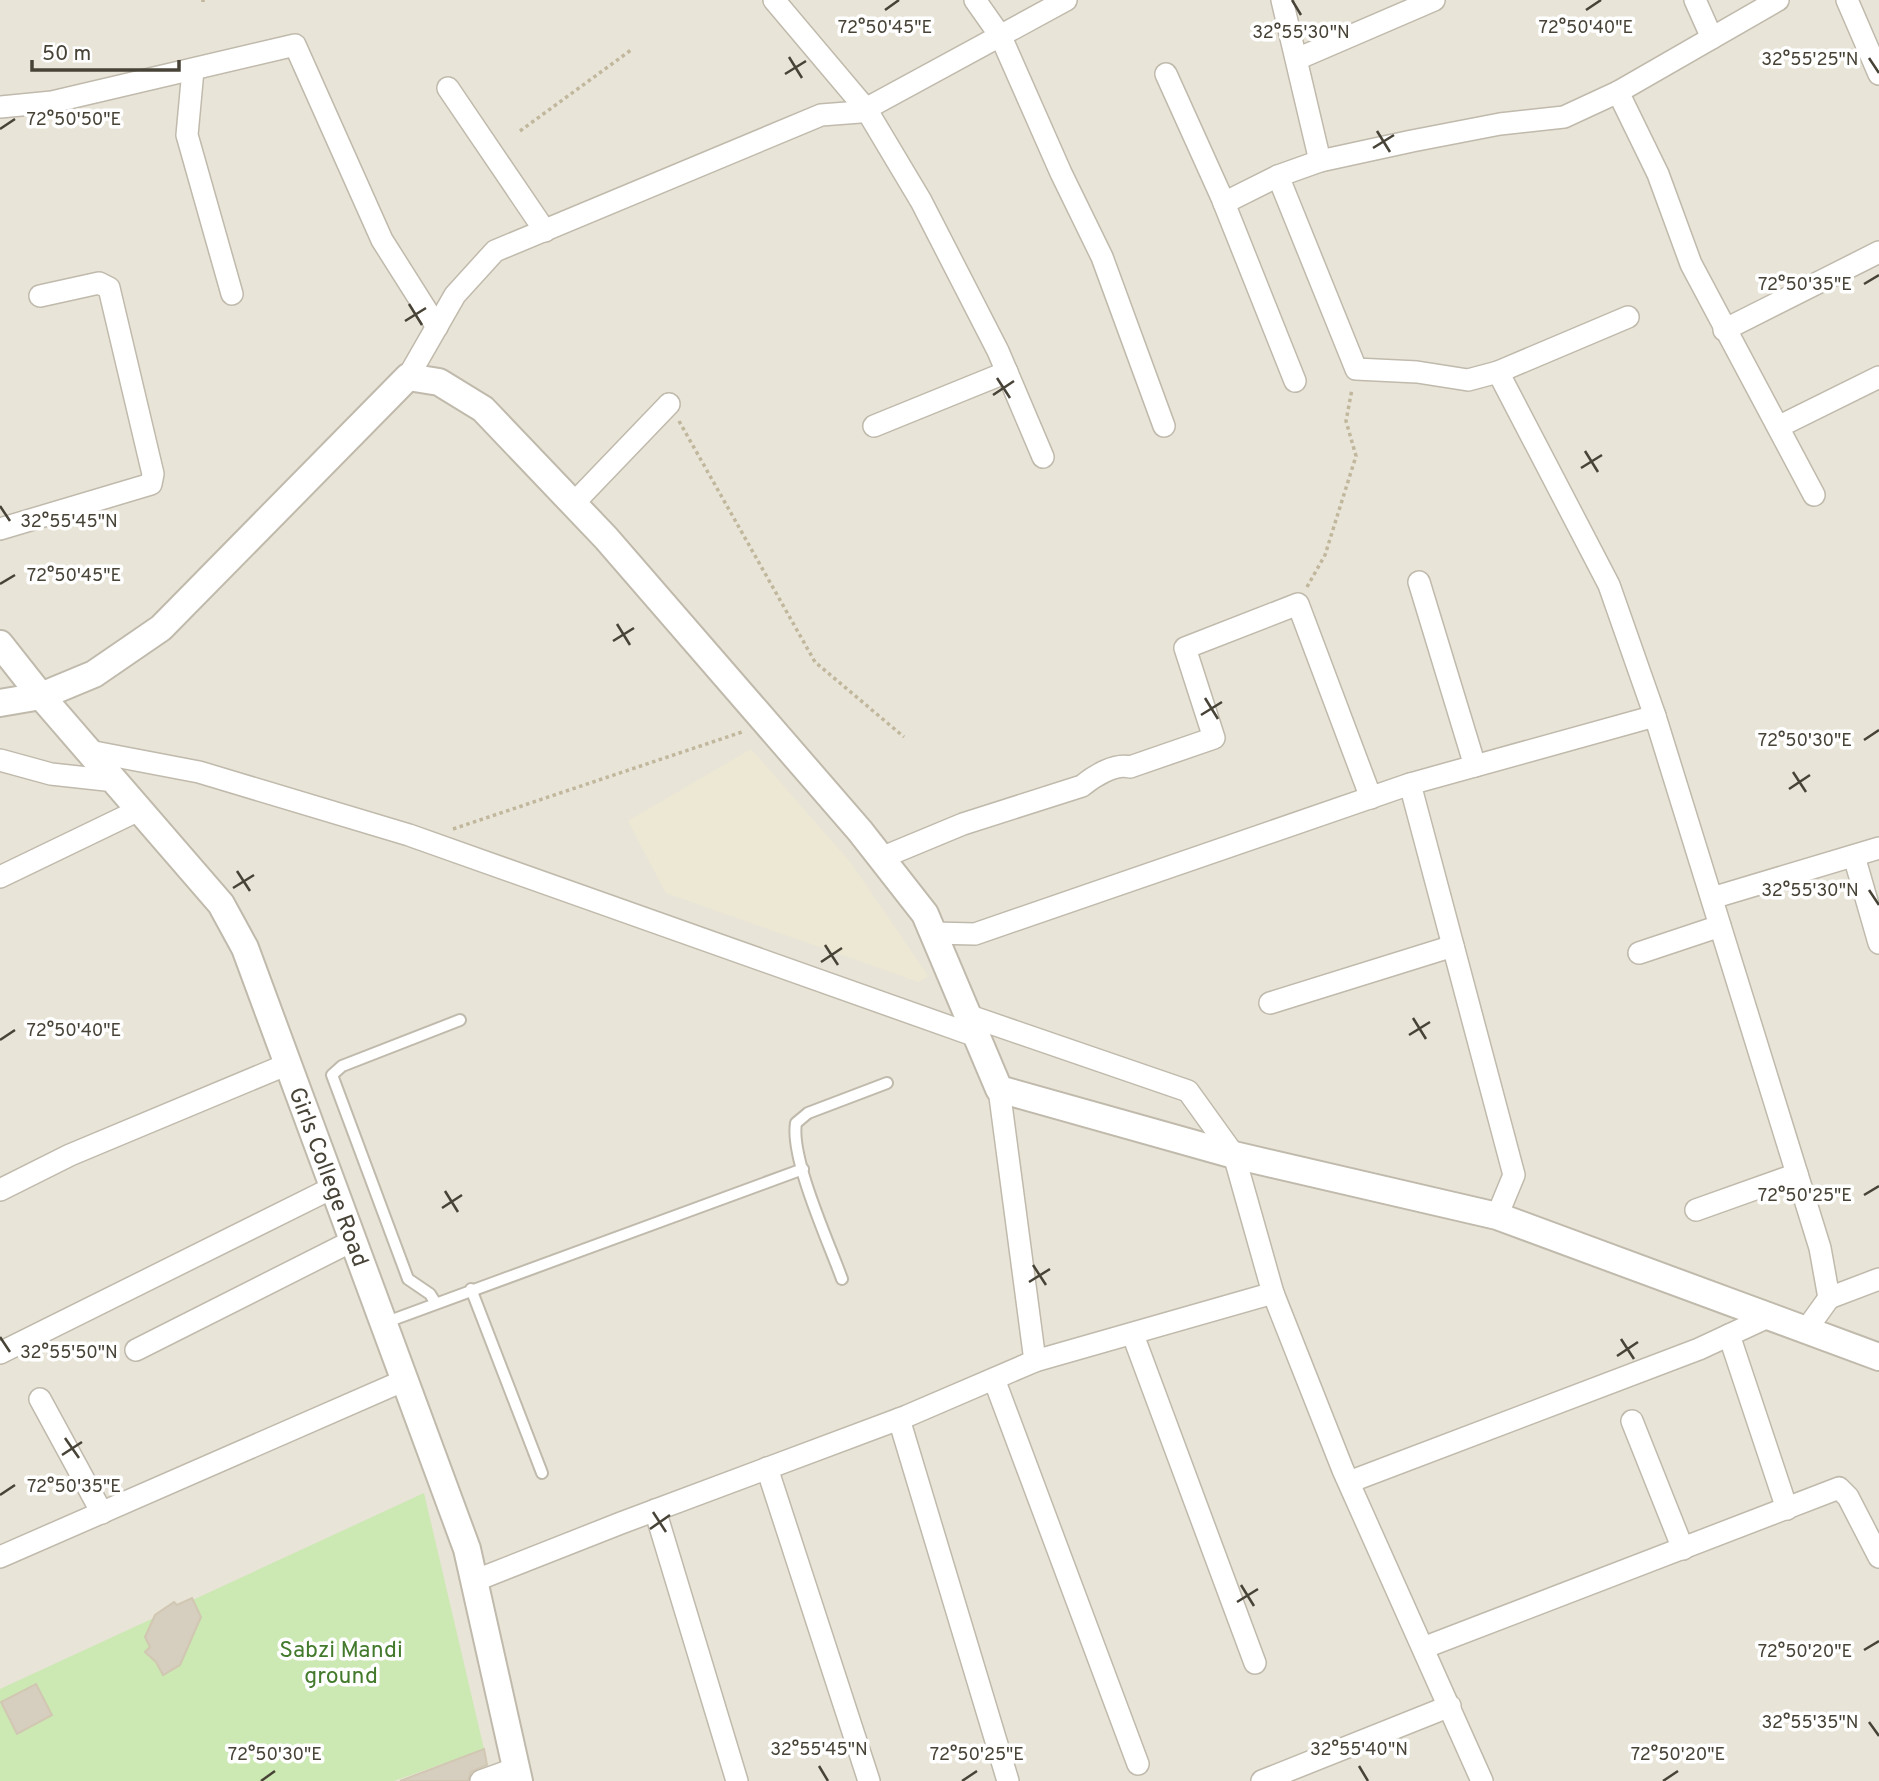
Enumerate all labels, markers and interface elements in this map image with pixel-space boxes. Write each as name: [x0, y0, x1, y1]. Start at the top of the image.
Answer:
text: 72°50'45"E: [838, 17, 932, 40]
text: 72°50'40"E: [1539, 17, 1633, 40]
text: 32°55'30"N: [1252, 22, 1350, 45]
scale bar: [32, 28, 178, 72]
text: 50 m: [42, 41, 91, 68]
text: 32°55'25"N: [1761, 49, 1859, 72]
text: 72°50'50"E: [27, 109, 121, 132]
text: 72°50'35"E: [1758, 274, 1852, 297]
text: 32°55'45"N: [20, 511, 118, 534]
text: 72°50'45"E: [27, 565, 121, 588]
text: 72°50'30"E: [1758, 730, 1852, 753]
text: 32°55'30"N: [1761, 880, 1859, 903]
text: 72°50'40"E: [27, 1020, 121, 1043]
street label: Girls College Road: [281, 1084, 373, 1271]
text: 72°50'25"E: [1758, 1185, 1852, 1208]
text: 32°55'50"N: [20, 1342, 118, 1365]
text: 72°50'35"E: [27, 1476, 121, 1499]
park label: Sabzi Mandi ground: [279, 1637, 403, 1692]
text: 72°50'20"E: [1758, 1641, 1852, 1664]
text: 32°55'35"N: [1761, 1712, 1859, 1735]
text: 32°55'45"N: [770, 1739, 868, 1762]
text: 32°55'40"N: [1310, 1739, 1408, 1762]
text: 72°50'30"E: [228, 1744, 322, 1767]
text: 72°50'25"E: [930, 1744, 1024, 1767]
text: 72°50'20"E: [1631, 1744, 1725, 1767]

